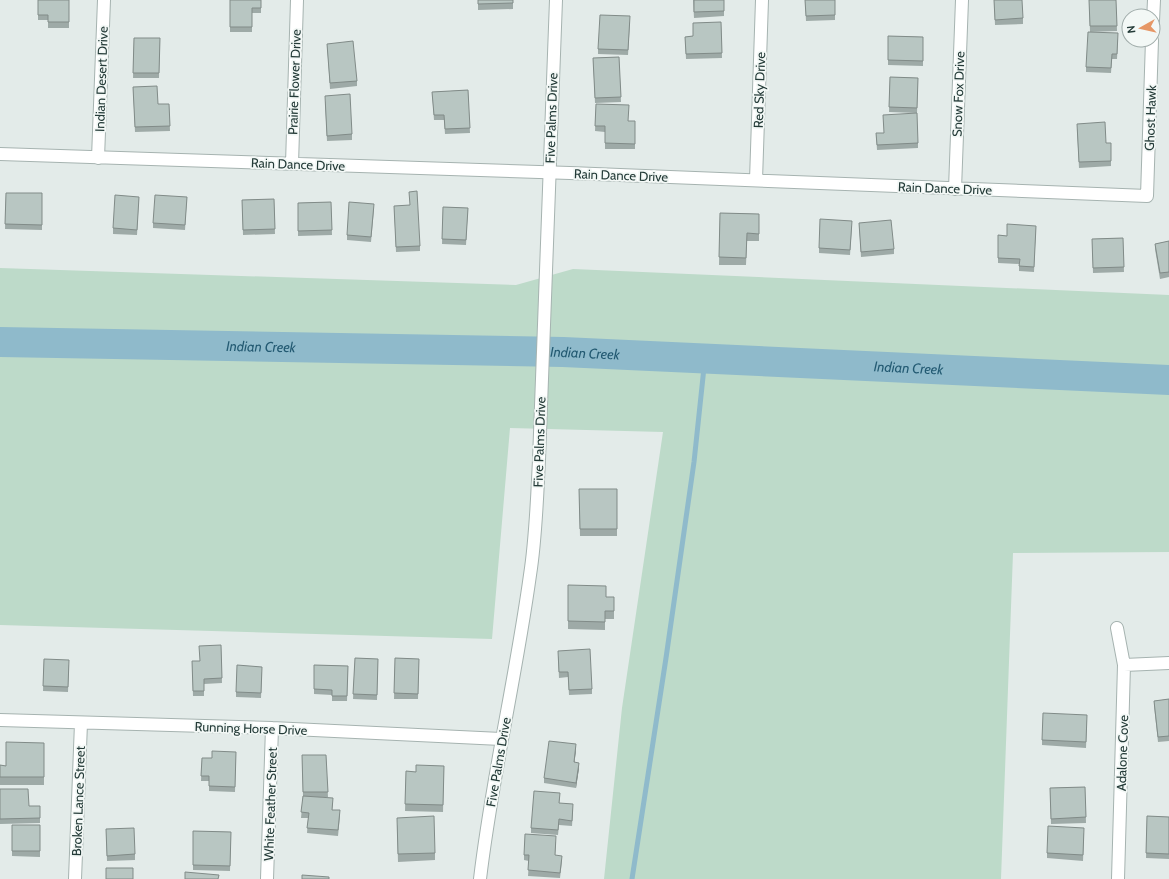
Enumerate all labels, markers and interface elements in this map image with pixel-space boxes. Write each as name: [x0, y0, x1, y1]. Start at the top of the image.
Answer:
north arrow: [1121, 8, 1161, 48]
text: N: [1124, 25, 1139, 34]
street label: Indian Desert Drive: [91, 26, 111, 132]
street label: Prairie Flower Drive: [284, 28, 304, 135]
street label: Red Sky Drive: [750, 51, 768, 128]
street label: Snow Fox Drive: [949, 51, 968, 137]
street label: Five Palms Drive: [541, 72, 561, 164]
street label: Ghost Hawk: [1141, 85, 1159, 151]
street label: Rain Dance Drive: [251, 154, 346, 174]
street label: Rain Dance Drive: [574, 165, 669, 185]
street label: Rain Dance Drive: [898, 178, 993, 198]
water label: Indian Creek: [226, 337, 297, 356]
water label: Indian Creek: [550, 343, 621, 364]
water label: Indian Creek: [873, 357, 945, 379]
street label: Five Palms Drive: [529, 396, 549, 488]
street label: Adalone Cove: [1113, 714, 1131, 791]
street label: Five Palms Drive: [482, 716, 514, 808]
street label: Running Horse Drive: [194, 718, 308, 738]
street label: Broken Lance Street: [68, 745, 88, 856]
street label: White Feather Street: [260, 746, 280, 861]

